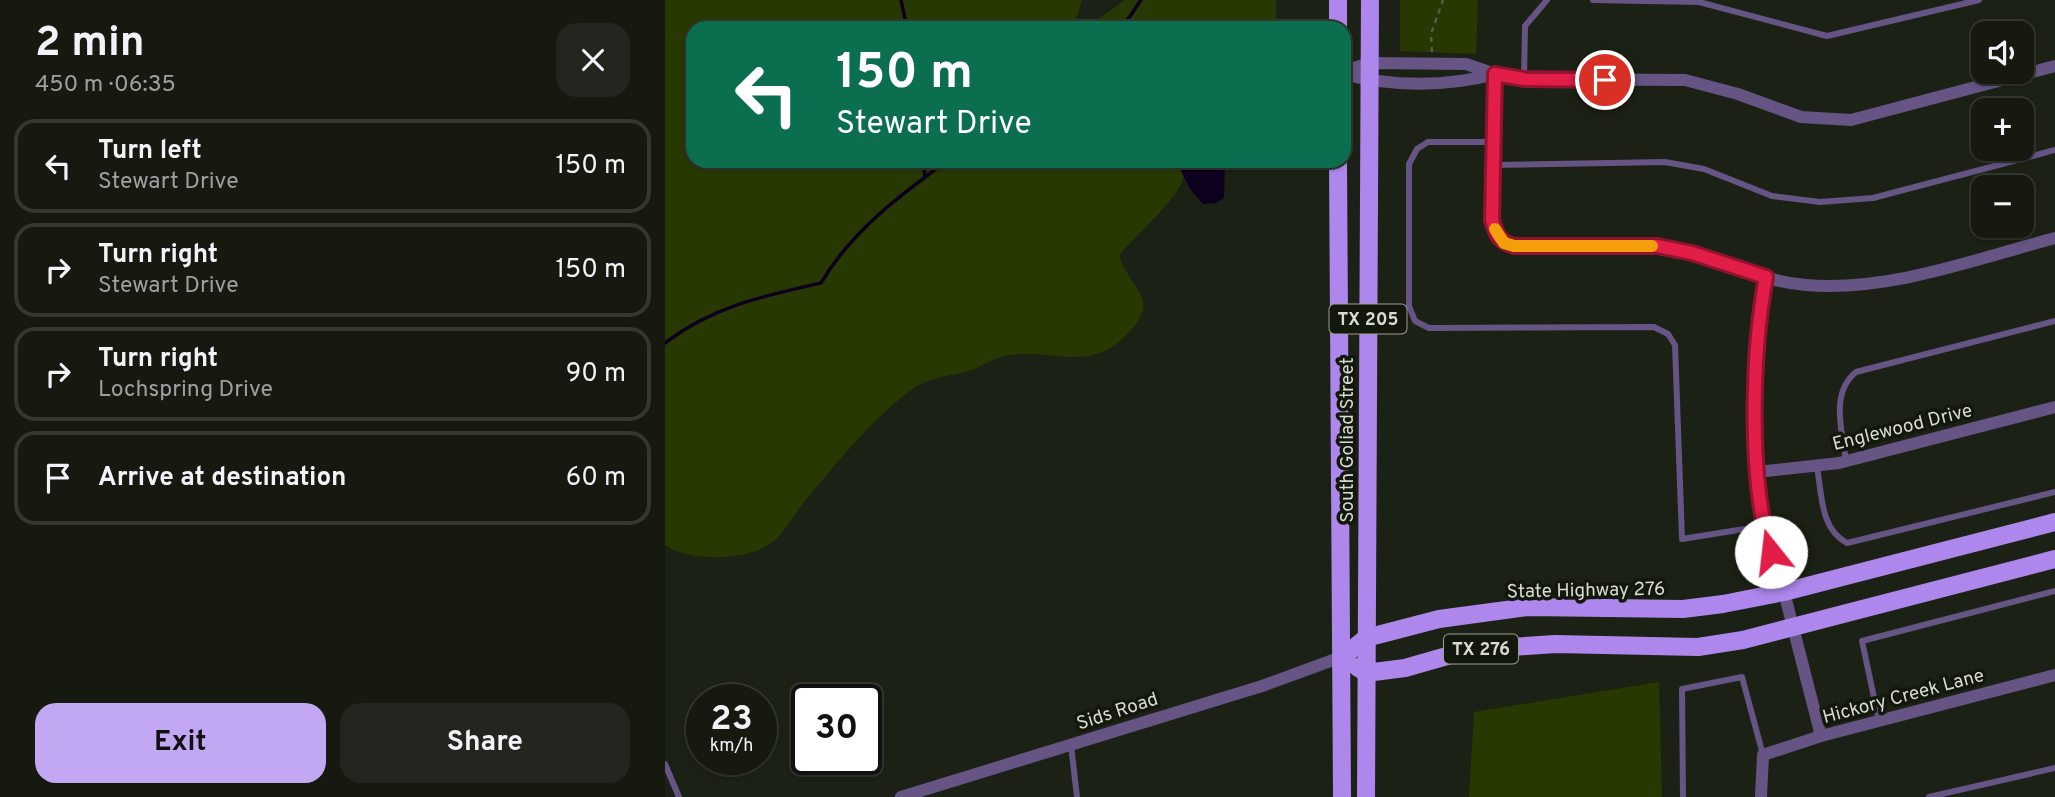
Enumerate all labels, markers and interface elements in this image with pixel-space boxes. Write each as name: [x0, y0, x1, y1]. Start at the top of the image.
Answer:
text: 2 min: [35, 18, 145, 71]
map controls: [1971, 21, 2034, 238]
button: sound: [1971, 21, 2034, 84]
button: close: [556, 23, 630, 97]
text: 150 m: [836, 44, 973, 106]
icon: left: [721, 49, 812, 140]
pin: [1575, 50, 1635, 110]
icon: arrive: [1586, 61, 1624, 99]
text: 450 m · 06:35: [35, 71, 176, 100]
button: +: [1971, 98, 2034, 161]
text: Stewart Drive: [836, 105, 1032, 145]
text: Turn left: [98, 135, 202, 168]
icon: left: [39, 147, 77, 185]
text: 150 m: [555, 150, 626, 183]
text: Stewart Drive: [98, 168, 239, 197]
button: −: [1971, 175, 2034, 238]
text: Turn right: [98, 239, 218, 272]
icon: right: [39, 251, 77, 289]
text: 150 m: [555, 254, 626, 287]
text: Stewart Drive: [98, 272, 239, 301]
road number: TX 205: [1329, 304, 1407, 334]
text: Turn right: [98, 343, 218, 376]
icon: right: [39, 355, 77, 393]
street label: South Goliad Street: [1336, 357, 1360, 523]
text: 90 m: [566, 358, 626, 391]
text: Lochspring Drive: [98, 376, 273, 405]
street label: Englewood Drive: [1830, 399, 1975, 457]
icon: arrive: [39, 459, 77, 497]
text: Arrive at destination: [98, 462, 346, 495]
text: 60 m: [566, 462, 626, 495]
position arrow: [1734, 515, 1808, 589]
street label: State Highway 276: [1507, 578, 1665, 604]
road number: TX 276: [1444, 634, 1518, 664]
street label: Hickory Creek Lane: [1820, 664, 1987, 730]
speed limit sign: 30: [791, 684, 882, 775]
street label: Sids Road: [1074, 687, 1161, 736]
text: 23: [710, 698, 753, 742]
button: Exit: [35, 703, 326, 783]
button: Share: [340, 703, 630, 783]
text: km/h: [710, 735, 753, 758]

